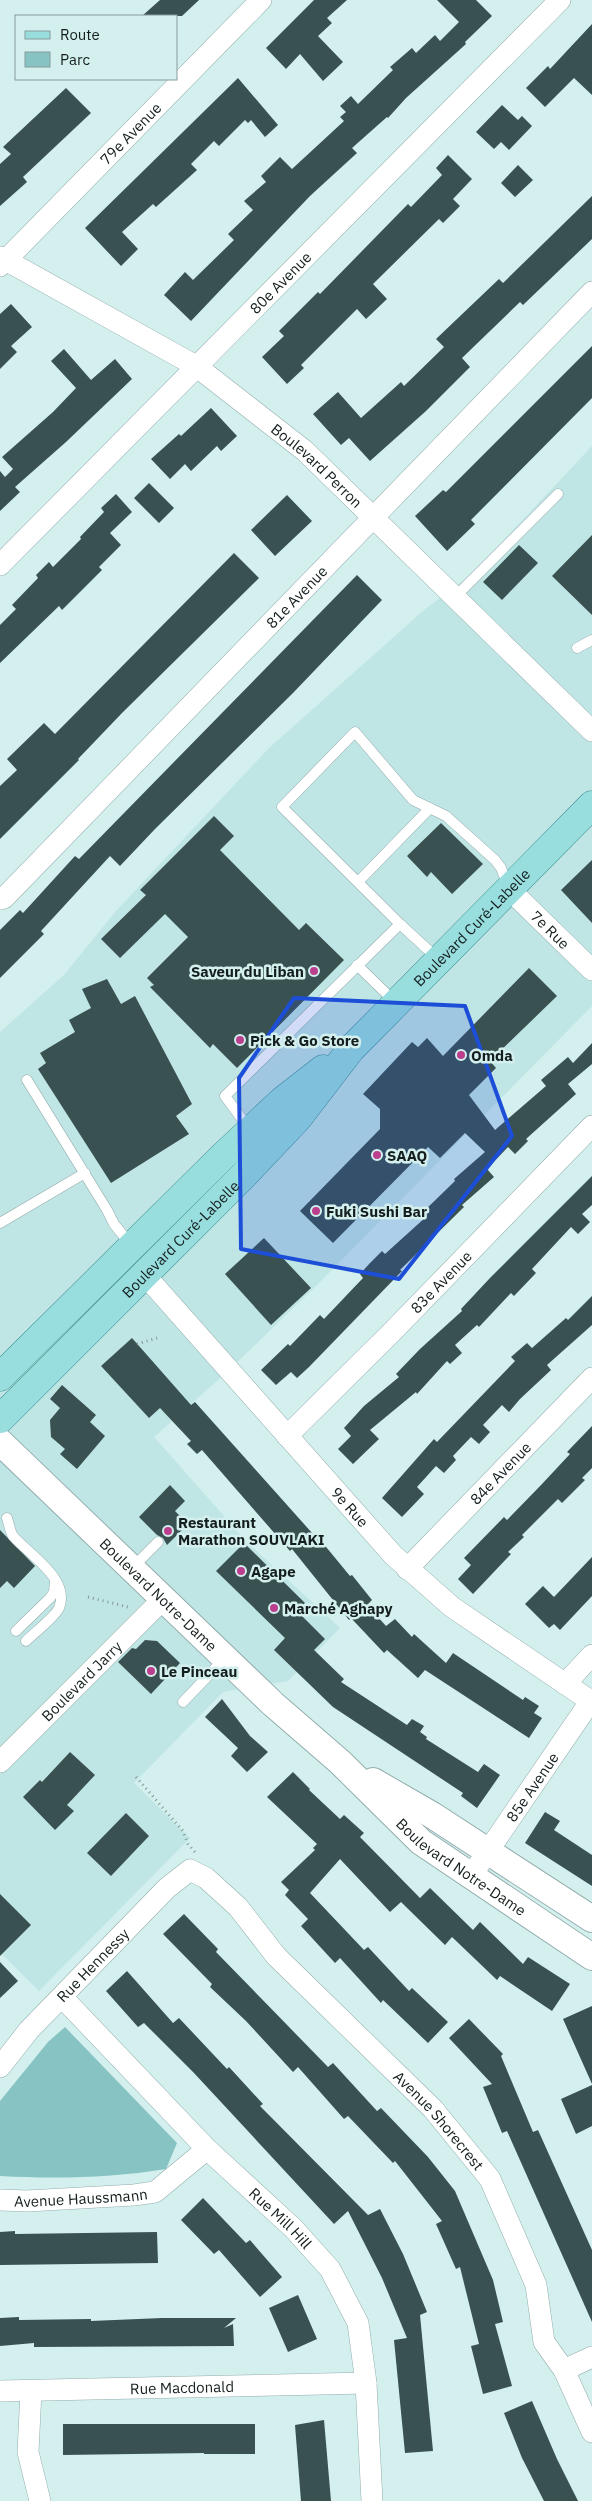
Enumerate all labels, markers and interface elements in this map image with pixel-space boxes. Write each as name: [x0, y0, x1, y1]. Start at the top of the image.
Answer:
legend: [15, 15, 178, 80]
text: Route: [60, 25, 100, 44]
text: Parc: [60, 50, 90, 69]
street label: 79e Avenue: [95, 98, 165, 168]
street label: 80e Avenue: [245, 247, 315, 317]
street label: Boulevard Perron: [268, 419, 367, 512]
street label: 81e Avenue: [262, 561, 331, 632]
street label: Boulevard Curé-Labelle: [409, 864, 534, 990]
street label: 7e Rue: [527, 906, 574, 953]
place label: Saveur du Liban: [191, 962, 304, 981]
marker: Saveur du Liban: [308, 965, 320, 977]
place label: Pick & Go Store: [250, 1031, 359, 1050]
marker: Pick & Go Store: [234, 1034, 246, 1046]
place label: Omda: [471, 1046, 513, 1065]
marker: Omda: [455, 1049, 467, 1061]
place label: SAAQ: [387, 1146, 427, 1165]
marker: SAAQ: [371, 1149, 383, 1161]
street label: Boulevard Curé-Labelle: [118, 1176, 243, 1301]
place label: Fuki Sushi Bar: [326, 1202, 427, 1221]
marker: Fuki Sushi Bar: [310, 1205, 322, 1217]
street label: 83e Avenue: [406, 1246, 476, 1317]
street label: 84e Avenue: [466, 1437, 535, 1508]
street label: 9e Rue: [327, 1483, 373, 1531]
place label: Restaurant Marathon SOUVLAKI: [178, 1513, 324, 1549]
marker: Restaurant Marathon SOUVLAKI: [162, 1525, 174, 1537]
street label: Boulevard Notre-Dame: [96, 1534, 221, 1655]
place label: Agape: [251, 1562, 296, 1581]
marker: Agape: [235, 1565, 247, 1577]
place label: Marché Aghapy: [284, 1599, 392, 1618]
marker: Marché Aghapy: [268, 1602, 280, 1614]
street label: Boulevard Jarry: [37, 1636, 126, 1725]
place label: Le Pinceau: [161, 1662, 237, 1681]
marker: Le Pinceau: [145, 1665, 157, 1677]
street label: 85e Avenue: [502, 1748, 562, 1825]
street label: Boulevard Notre-Dame: [393, 1814, 530, 1920]
street label: Rue Hennessy: [52, 1923, 133, 2006]
street label: Avenue Shorecrest: [390, 2067, 488, 2174]
street label: Rue Mill Hill: [245, 2183, 316, 2252]
street label: Avenue Haussmann: [14, 2184, 149, 2211]
street label: Rue Macdonald: [130, 2376, 234, 2398]

